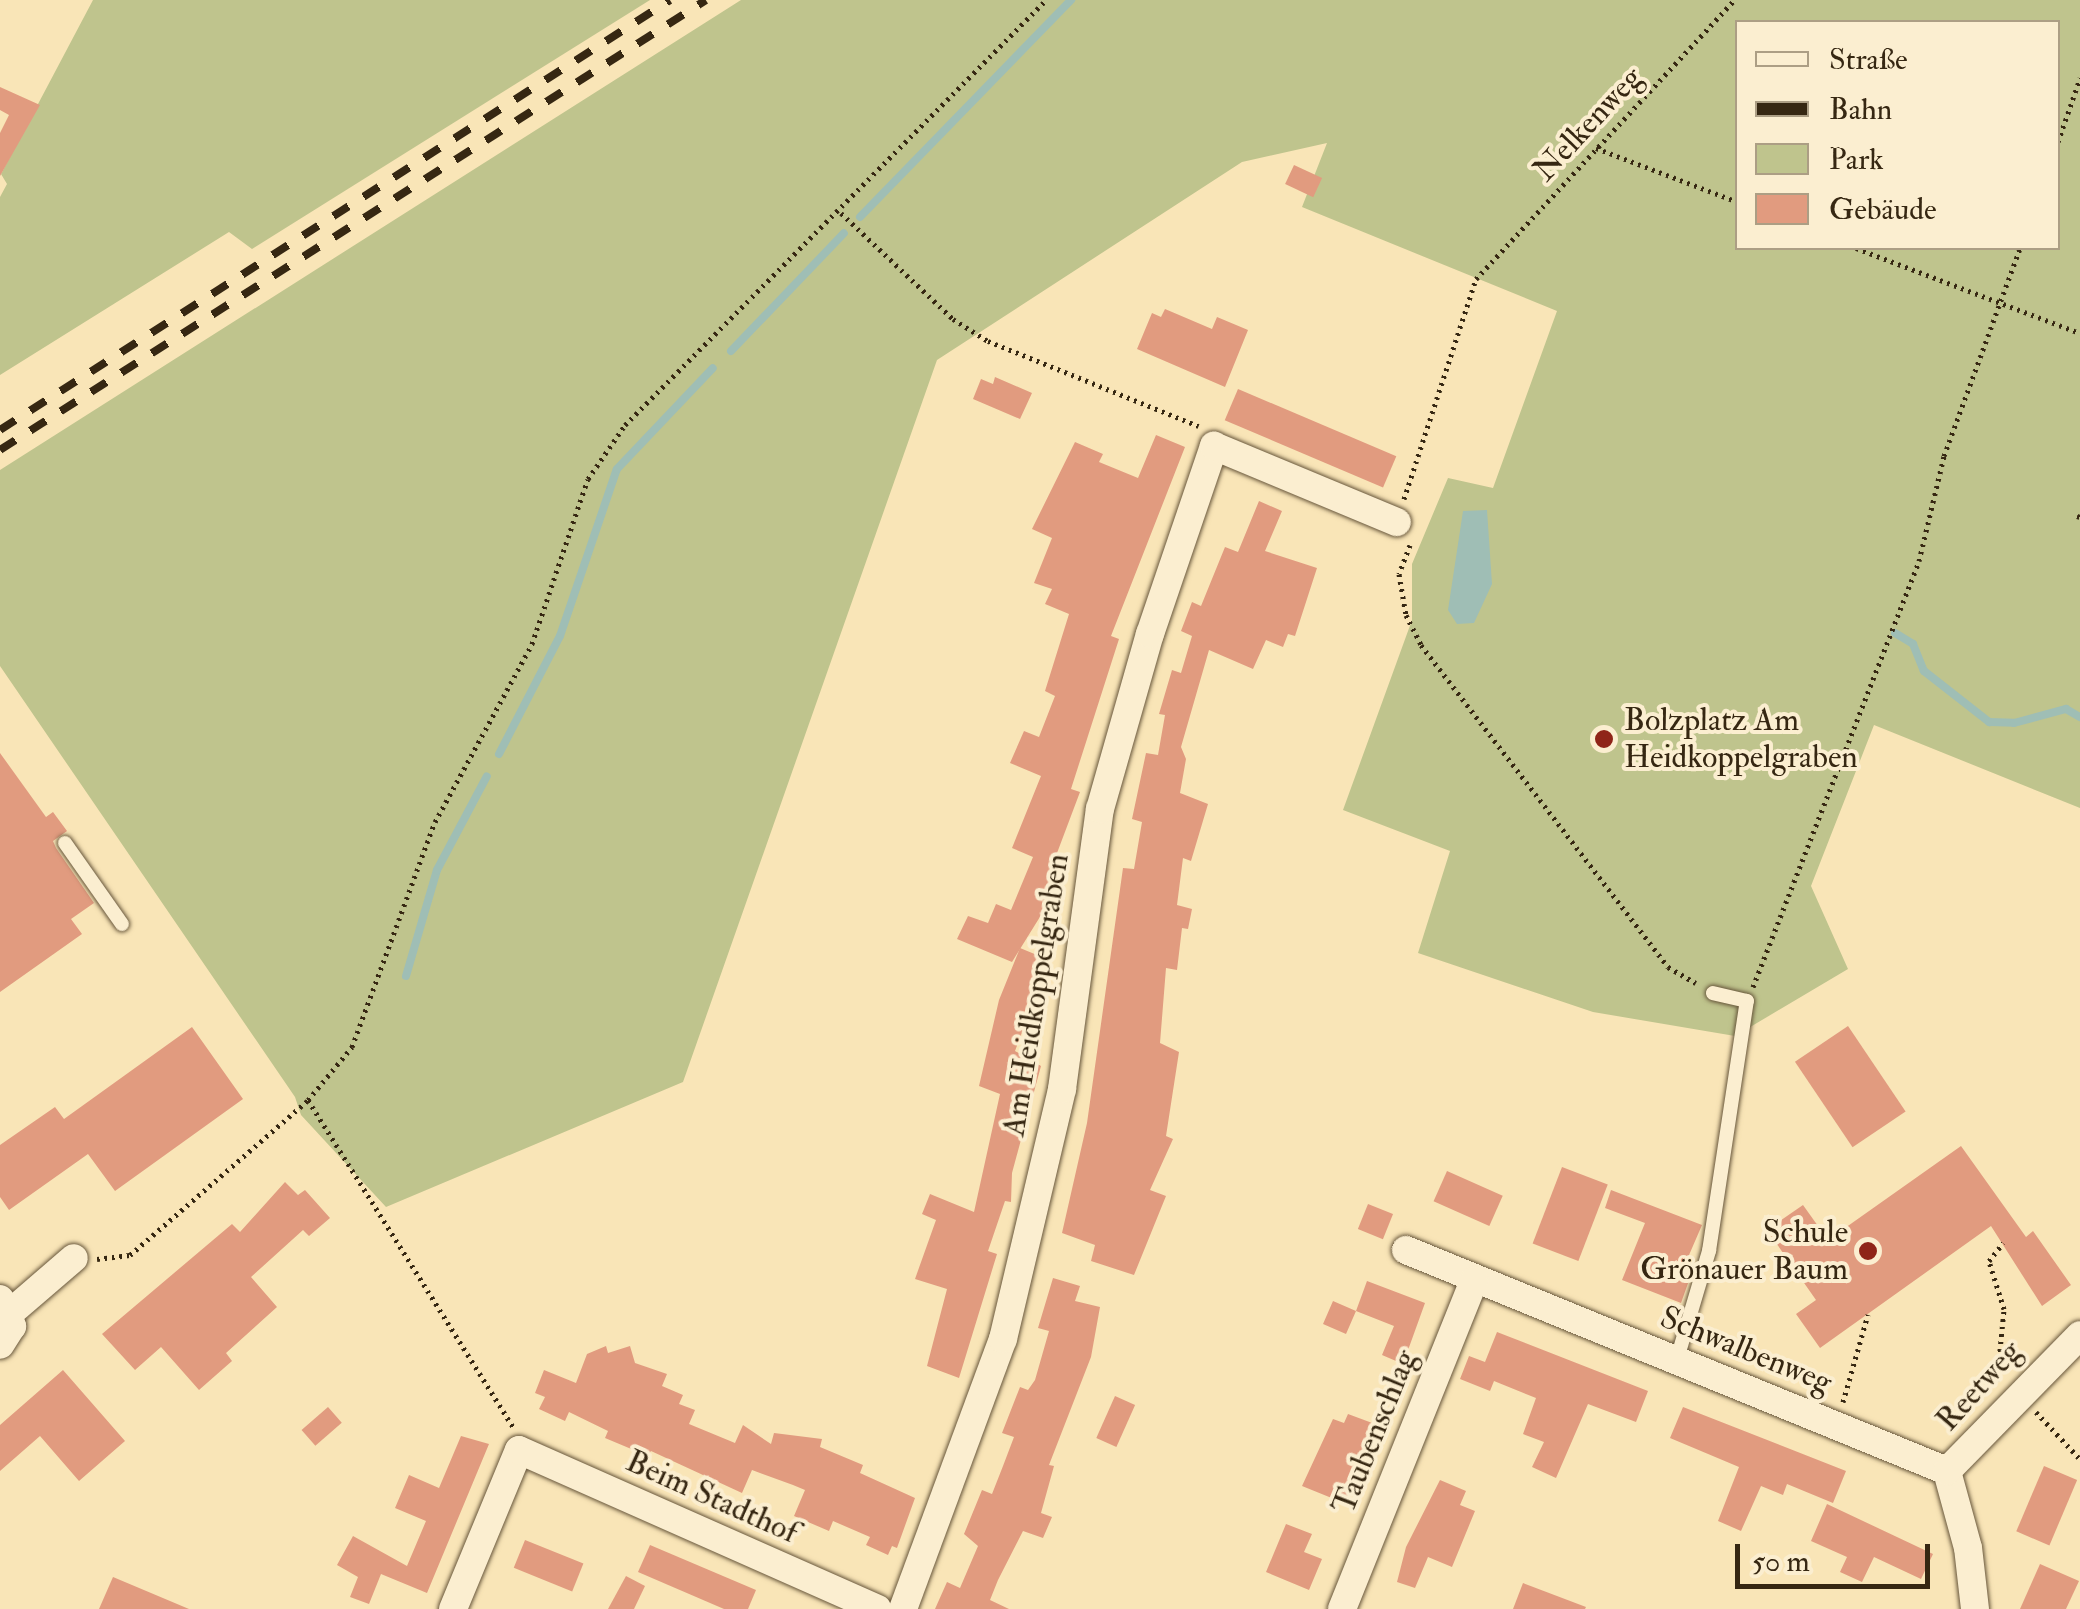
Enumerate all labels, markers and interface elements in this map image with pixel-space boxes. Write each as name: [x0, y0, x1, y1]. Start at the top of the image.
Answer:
legend: [1735, 20, 2060, 250]
text: Straße: [1829, 41, 1908, 78]
street label: Nelkenweg: [1525, 59, 1651, 189]
text: Bahn: [1829, 91, 1892, 128]
text: Park: [1829, 141, 1884, 178]
text: Gebäude: [1829, 191, 1937, 228]
place label: Bolzplatz Am Heidkoppelgraben: [1624, 702, 1858, 777]
marker: Bolzplatz Am Heidkoppelgraben: [1593, 728, 1615, 750]
street label: Am Heidkoppelgraben: [995, 851, 1077, 1139]
place label: Schule Grönauer Baum: [1640, 1214, 1848, 1289]
marker: Schule Grönauer Baum: [1857, 1240, 1879, 1262]
street label: Schwalbenweg: [1655, 1298, 1837, 1402]
street label: Reetweg: [1928, 1333, 2030, 1439]
street label: Taubenschlag: [1325, 1345, 1425, 1519]
street label: Beim Stadthof: [620, 1442, 804, 1552]
scale bar: [1740, 1524, 1935, 1586]
text: 50 m: [1752, 1543, 1810, 1580]

